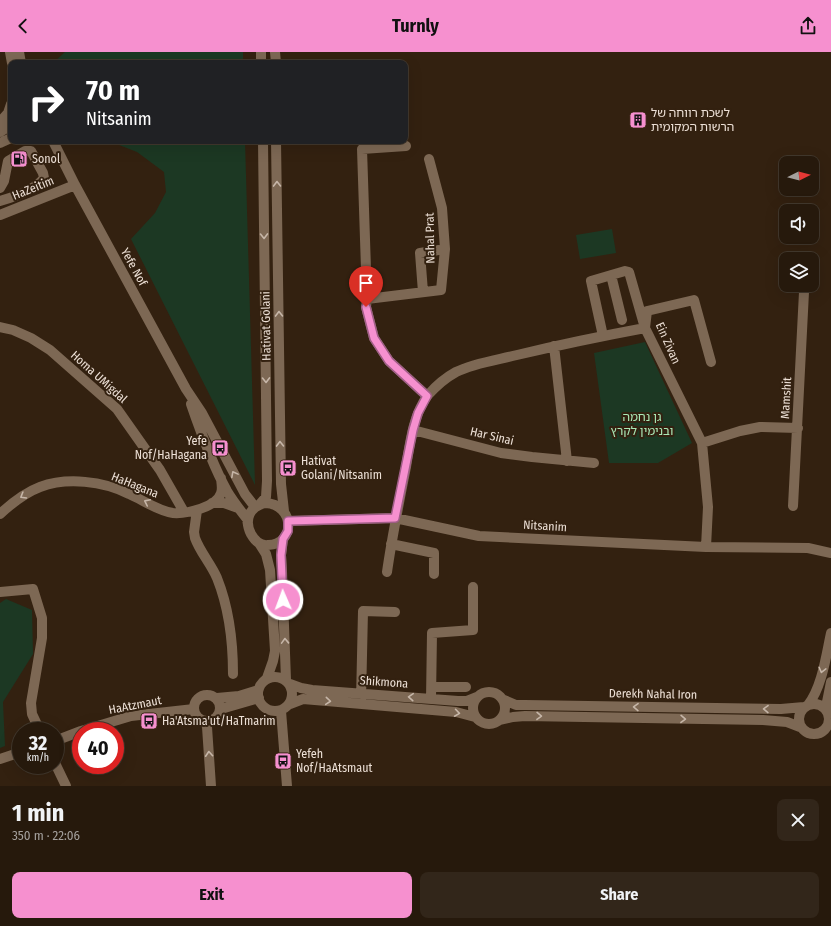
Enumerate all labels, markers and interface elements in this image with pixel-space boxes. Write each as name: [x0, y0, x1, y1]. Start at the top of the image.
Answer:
icon: back: [12, 15, 34, 37]
text: Turnly: [392, 15, 439, 37]
icon: share: [797, 15, 819, 37]
text: 70 m: [86, 74, 140, 107]
icon: right: [20, 76, 72, 128]
place label: לשכת רווחה של הרשות המקומית: [651, 106, 734, 134]
text: Nitsanim: [86, 108, 152, 130]
building icon: לשכת רווחה של הרשות המקומית: [628, 110, 648, 130]
fuel station icon: Sonol: [9, 149, 29, 169]
place label: Sonol: [32, 152, 60, 166]
north arrow: [779, 156, 819, 196]
map controls: [779, 156, 819, 292]
street label: HaZeitim: [10, 173, 56, 203]
one-way arrow: [273, 181, 281, 187]
button: sound: [779, 204, 819, 244]
street label: Nahal Prat: [423, 212, 437, 264]
one-way arrow: [260, 233, 268, 239]
street label: Yefe Nof: [118, 246, 151, 289]
button: layers: [779, 252, 819, 292]
pin: [349, 266, 383, 307]
icon: arrive: [355, 272, 377, 294]
street label: Hativat Golani: [258, 291, 274, 361]
one-way arrow: [275, 311, 283, 317]
street label: Ein Zivan: [653, 320, 683, 366]
street label: Homa UMigdal: [68, 348, 130, 406]
one-way arrow: [262, 377, 270, 383]
street label: Mamshit: [778, 377, 794, 419]
park label: גן נחמה ובנימין לקרץ: [611, 410, 673, 438]
street label: Har Sinai: [469, 424, 515, 448]
place label: Yefe Nof/HaHagana: [135, 434, 207, 462]
bus stop icon: Yefe Nof/HaHagana: [210, 438, 230, 458]
one-way arrow: [276, 441, 284, 447]
place label: Hativat Golani/Nitsanim: [301, 454, 382, 482]
bus stop icon: Hativat Golani/Nitsanim: [278, 458, 298, 478]
street label: HaHagana: [109, 469, 161, 501]
one-way arrow: [231, 471, 238, 478]
one-way arrow: [20, 491, 27, 498]
one-way arrow: [144, 500, 151, 507]
street label: Nitsanim: [523, 518, 567, 534]
position arrow: [262, 579, 304, 621]
one-way arrow: [280, 638, 289, 644]
one-way arrow: [818, 666, 827, 673]
street label: Shikmona: [359, 673, 409, 691]
street label: Derekh Nahal Iron: [609, 686, 697, 702]
street label: HaAtzmaut: [107, 693, 163, 717]
one-way arrow: [408, 693, 414, 702]
one-way arrow: [325, 696, 331, 705]
one-way arrow: [633, 703, 639, 711]
one-way arrow: [763, 705, 769, 713]
one-way arrow: [454, 708, 460, 717]
bus stop icon: Ha'Atsma'ut/HaTmarim: [139, 711, 159, 731]
one-way arrow: [536, 712, 542, 721]
place label: Ha'Atsma'ut/HaTmarim: [162, 714, 276, 728]
one-way arrow: [680, 715, 686, 723]
speed limit sign: 40: [72, 722, 124, 774]
text: 32: [29, 731, 47, 755]
place label: Yefeh Nof/HaAtsmaut: [296, 747, 372, 775]
one-way arrow: [205, 750, 214, 757]
bus stop icon: Yefeh Nof/HaAtsmaut: [273, 751, 293, 771]
text: km/h: [27, 752, 49, 764]
text: 1 min: [12, 799, 64, 827]
button: close: [777, 799, 819, 841]
text: 350 m · 22:06: [12, 828, 80, 843]
button: Exit: [12, 872, 412, 918]
button: Share: [420, 872, 819, 918]

